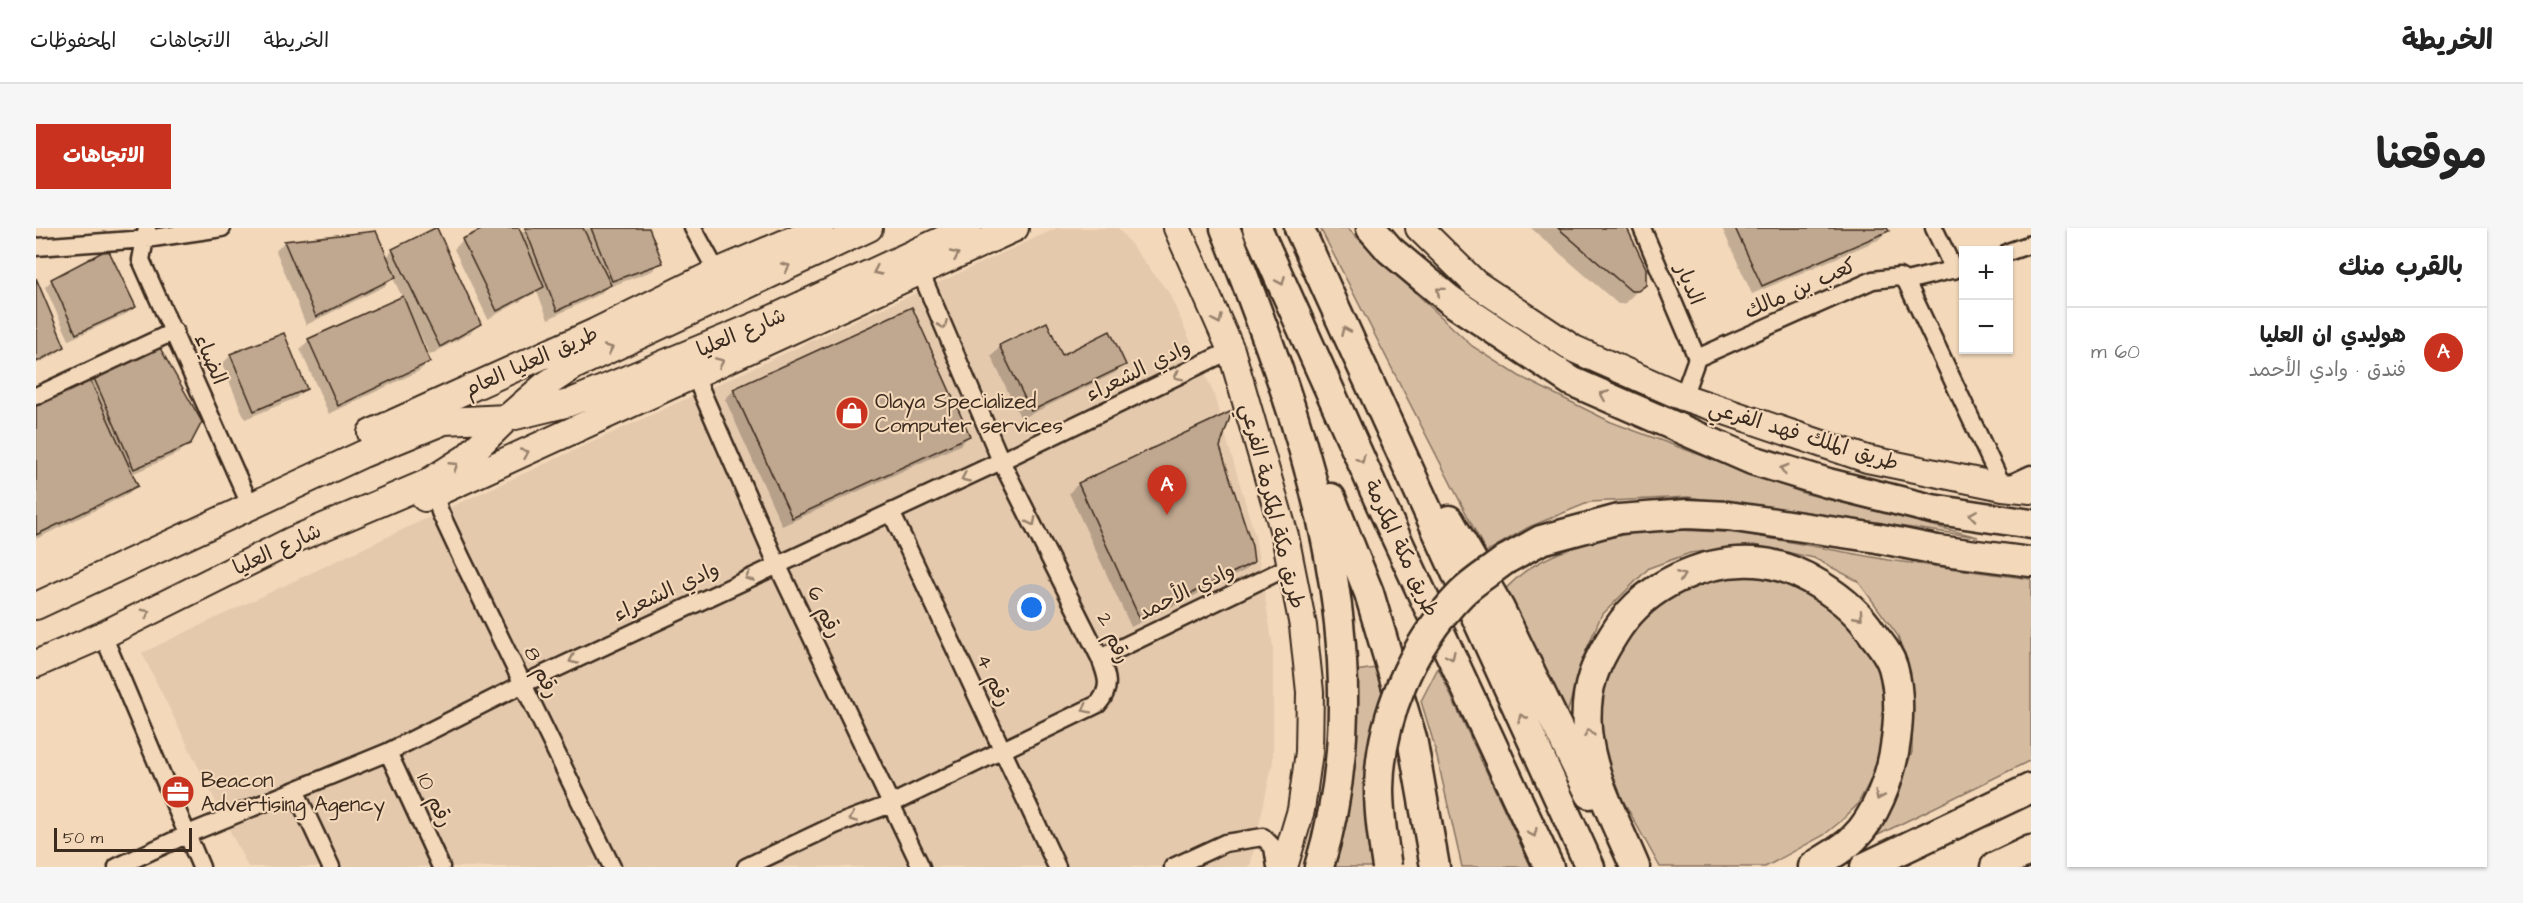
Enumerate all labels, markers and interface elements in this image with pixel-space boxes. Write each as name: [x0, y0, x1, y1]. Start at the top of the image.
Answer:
text: الخريطة: [2402, 21, 2493, 60]
text: المحفوظات: [30, 26, 116, 55]
text: الاتجاهات: [149, 26, 231, 55]
text: الخريطة: [264, 26, 329, 55]
button: الاتجاهات: [36, 124, 171, 189]
text: موقعنا: [2376, 127, 2487, 185]
map controls: [1959, 246, 2013, 354]
button: +: [1959, 246, 2013, 300]
text: بالقرب منك: [2339, 249, 2463, 285]
one-way arrow: [949, 250, 960, 262]
street label: كعب بن مالك: [1740, 251, 1861, 326]
street label: الديار: [1667, 257, 1711, 309]
one-way arrow: [779, 262, 790, 274]
one-way arrow: [872, 263, 883, 275]
one-way arrow: [1274, 275, 1286, 286]
one-way arrow: [1436, 287, 1447, 298]
button: −: [1959, 300, 2013, 354]
street label: شارع العليا: [692, 301, 790, 364]
one-way arrow: [1210, 313, 1222, 324]
street label: طريق العليا العام: [460, 319, 603, 405]
one-way arrow: [936, 319, 948, 330]
text: هوليدي ان العليا: [2260, 320, 2406, 351]
one-way arrow: [1340, 326, 1352, 337]
street label: الضياء: [187, 329, 234, 389]
street label: وادي الشعراء: [1081, 332, 1196, 408]
text: 60 m: [2091, 338, 2140, 366]
text: A: [2437, 338, 2450, 366]
one-way arrow: [603, 345, 614, 357]
text: فندق · وادي الأحمد: [2249, 356, 2406, 384]
one-way arrow: [714, 357, 725, 369]
one-way arrow: [1174, 368, 1185, 380]
place label: Olaya Specialized Computer services: [875, 387, 1063, 441]
one-way arrow: [1599, 390, 1610, 402]
street label: طريق الملك فهد الفرعي: [1704, 393, 1902, 482]
shop icon: Olaya Specialized Computer services: [834, 395, 870, 431]
street label: طريق مكة المكرمة الفرعي: [1229, 400, 1312, 613]
one-way arrow: [518, 449, 529, 461]
one-way arrow: [1354, 453, 1366, 464]
one-way arrow: [448, 461, 458, 473]
one-way arrow: [1779, 464, 1790, 477]
pin: A: [1148, 466, 1186, 515]
one-way arrow: [960, 470, 971, 482]
street label: طريق مكة المكرمة: [1357, 475, 1446, 622]
one-way arrow: [1969, 510, 1978, 522]
one-way arrow: [1024, 515, 1036, 526]
street label: شارع العليا: [228, 516, 326, 583]
street label: وادي الشعراء: [609, 554, 724, 629]
street label: وادي الأحمد: [1133, 556, 1240, 627]
one-way arrow: [745, 569, 756, 581]
one-way arrow: [1675, 571, 1686, 584]
street label: رقم 6: [799, 581, 849, 643]
your location: [1017, 593, 1046, 622]
street label: رقم 2: [1089, 608, 1138, 669]
one-way arrow: [140, 609, 151, 620]
one-way arrow: [1852, 609, 1863, 620]
street label: رقم 8: [516, 641, 567, 704]
street label: رقم 4: [968, 649, 1018, 712]
one-way arrow: [1444, 649, 1456, 660]
one-way arrow: [568, 653, 579, 665]
one-way arrow: [1082, 702, 1093, 714]
one-way arrow: [1517, 714, 1529, 725]
one-way arrow: [1583, 728, 1596, 737]
place label: Beacon Advertising Agency: [201, 766, 386, 821]
street label: رقم 10: [408, 768, 460, 833]
office icon: Beacon Advertising Agency: [160, 774, 196, 810]
one-way arrow: [1874, 790, 1886, 801]
one-way arrow: [848, 811, 859, 824]
scale bar: [54, 825, 192, 852]
one-way arrow: [1525, 826, 1537, 837]
text: 50 m: [63, 827, 103, 849]

